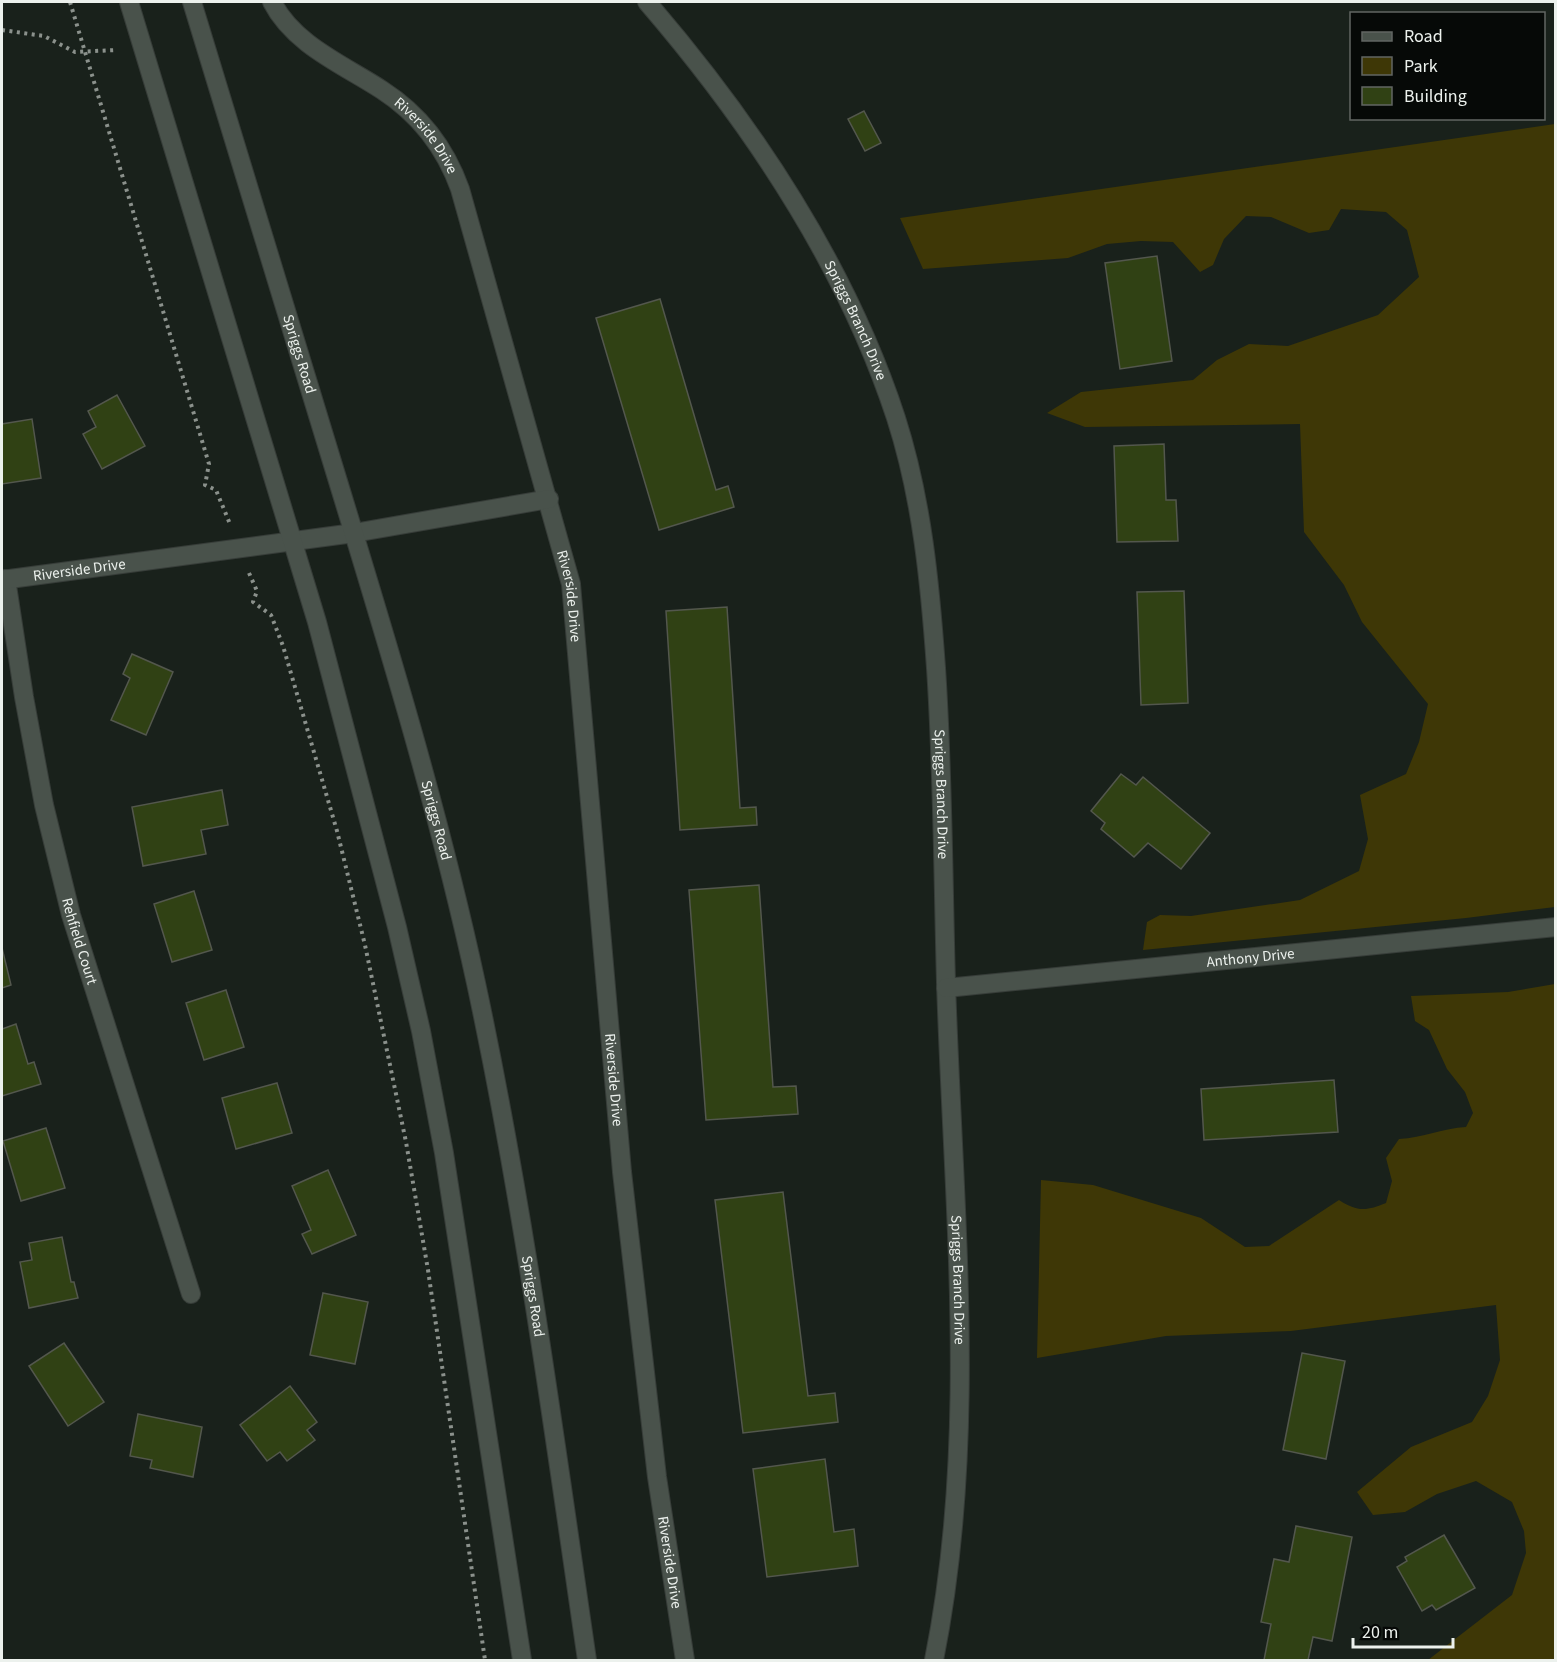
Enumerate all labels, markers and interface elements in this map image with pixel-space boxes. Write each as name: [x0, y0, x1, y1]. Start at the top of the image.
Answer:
legend: [1350, 12, 1545, 120]
text: Road: [1404, 24, 1443, 49]
text: Park: [1404, 54, 1438, 79]
text: Building: [1404, 84, 1467, 109]
street label: Riverside Drive: [390, 92, 462, 177]
street label: Spriggs Branch Drive: [819, 257, 892, 383]
street label: Spriggs Road: [277, 312, 321, 396]
street label: Riverside Drive: [551, 548, 586, 643]
street label: Riverside Drive: [32, 554, 127, 587]
street label: Spriggs Branch Drive: [928, 729, 953, 859]
street label: Spriggs Road: [415, 778, 457, 863]
street label: Rehfield Court: [56, 896, 102, 987]
street label: Anthony Drive: [1205, 943, 1296, 973]
street label: Riverside Drive: [599, 1032, 628, 1127]
street label: Spriggs Branch Drive: [945, 1215, 970, 1345]
street label: Spriggs Road: [516, 1254, 549, 1338]
street label: Riverside Drive: [652, 1515, 687, 1610]
scale bar: [1353, 1611, 1454, 1649]
text: 20 m: [1362, 1620, 1398, 1645]

